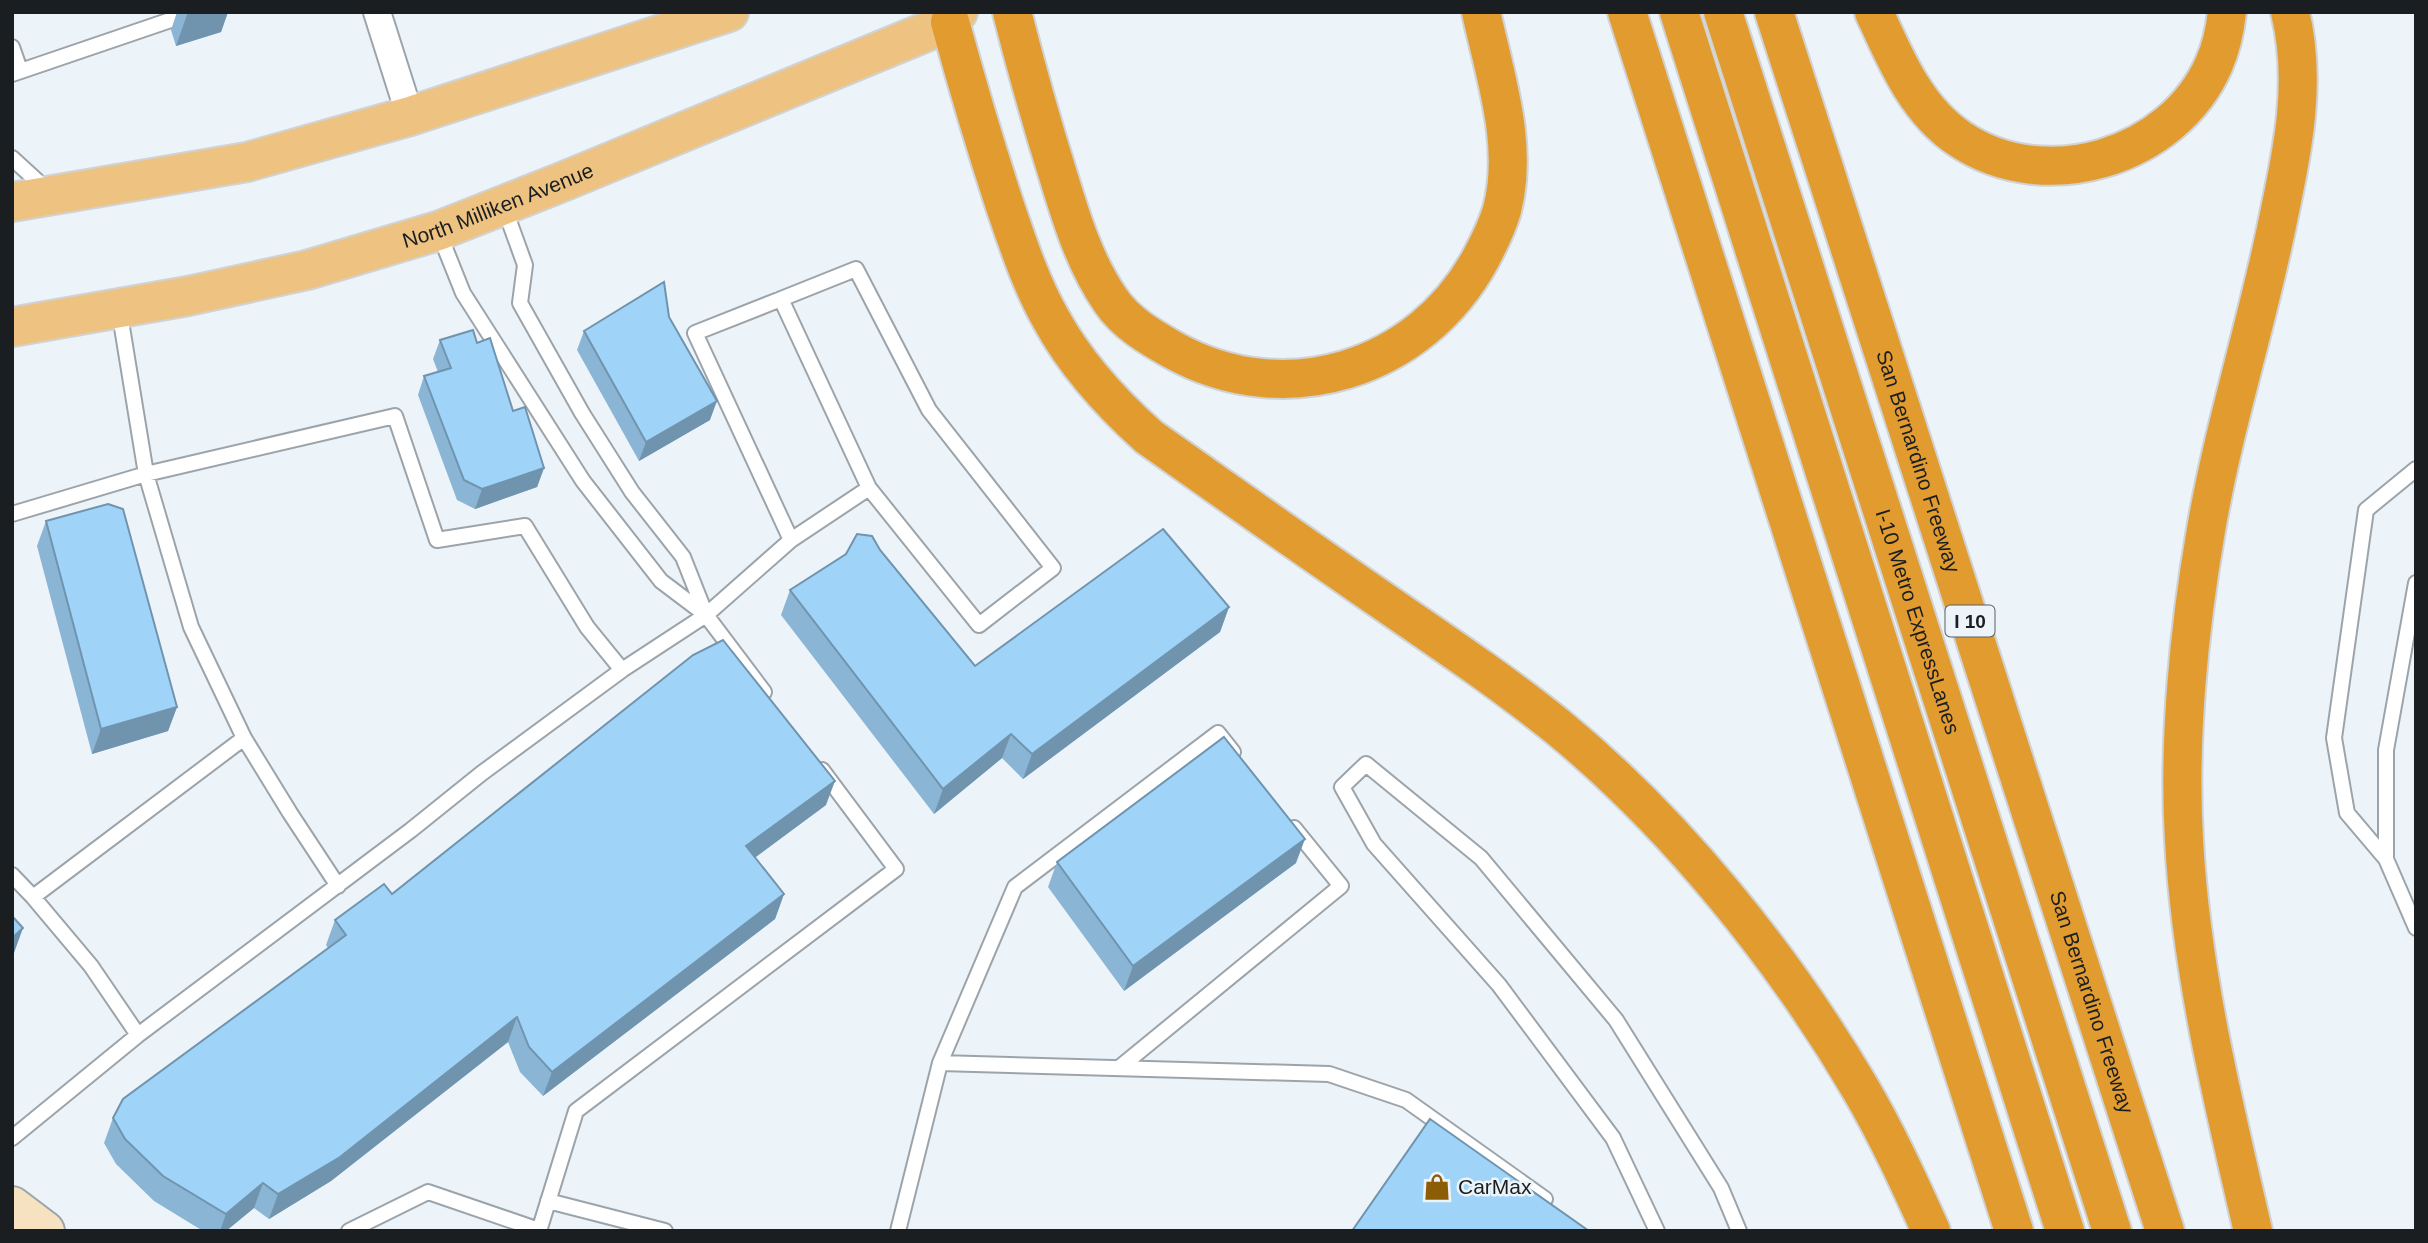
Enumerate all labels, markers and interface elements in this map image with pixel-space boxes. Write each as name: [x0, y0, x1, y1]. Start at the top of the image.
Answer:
street label: North Milliken Avenue: [399, 158, 597, 252]
street label: San Bernardino Freeway: [1872, 347, 1965, 576]
street label: I-10 Metro ExpressLanes: [1871, 506, 1965, 737]
road number: I 10: [1946, 606, 1994, 636]
street label: San Bernardino Freeway: [2046, 888, 2139, 1117]
shop icon: CarMax: [1422, 1172, 1452, 1202]
place label: CarMax: [1458, 1175, 1532, 1198]

